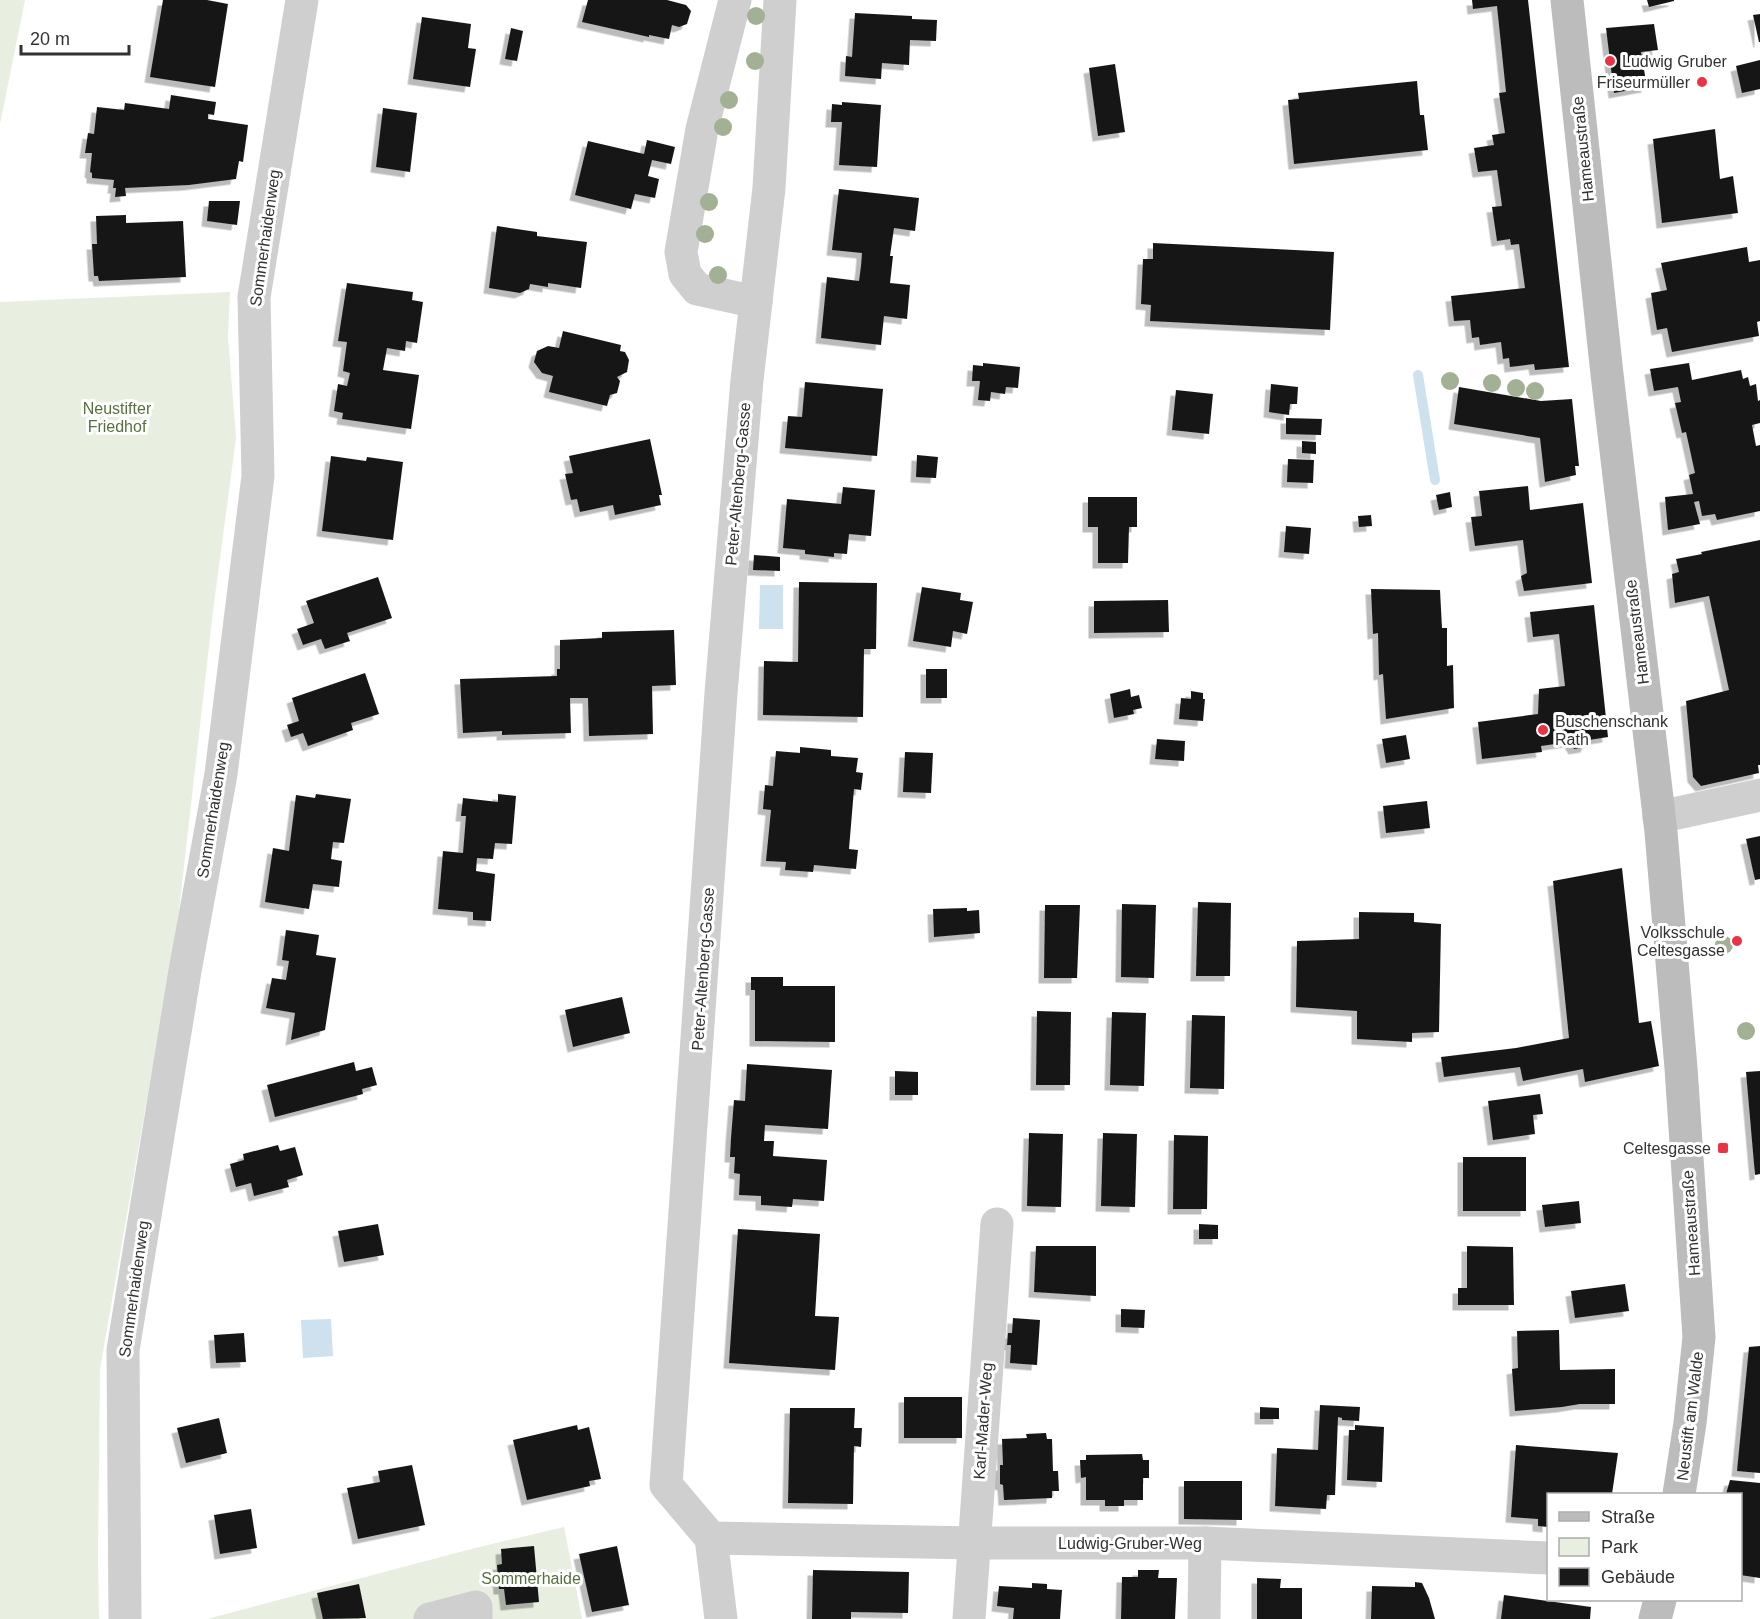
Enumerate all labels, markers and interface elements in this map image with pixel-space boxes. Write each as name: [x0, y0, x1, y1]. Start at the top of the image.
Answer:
scale bar: [21, 18, 129, 56]
text: 20 m: [30, 29, 70, 49]
place label: Ludwig Gruber: [1622, 53, 1728, 70]
marker: Ludwig Gruber: [1603, 54, 1617, 68]
place label: Friseurmüller: [1597, 74, 1691, 91]
marker: Friseurmüller: [1695, 75, 1709, 89]
street label: Hameaustraße: [1569, 95, 1597, 203]
street label: Sommerhaidenweg: [247, 169, 283, 307]
park label: Neustifter Friedhof: [83, 400, 152, 435]
street label: Peter-Altenberg-Gasse: [722, 402, 754, 566]
street label: Hameaustraße: [1622, 578, 1652, 686]
place label: Buschenschank Rath: [1555, 713, 1669, 748]
marker: Buschenschank Rath: [1536, 723, 1550, 737]
street label: Sommerhaidenweg: [194, 741, 232, 879]
street label: Peter-Altenberg-Gasse: [689, 887, 717, 1051]
place label: Volksschule Celtesgasse: [1637, 924, 1725, 959]
marker: Volksschule Celtesgasse: [1730, 934, 1744, 948]
place label: Celtesgasse: [1623, 1140, 1711, 1157]
marker: Celtesgasse: [1716, 1141, 1730, 1155]
street label: Hameaustraße: [1679, 1170, 1703, 1276]
street label: Sommerhaidenweg: [116, 1220, 152, 1358]
street label: Neustift am Walde: [1674, 1350, 1706, 1482]
street label: Karl-Mader-Weg: [970, 1362, 996, 1480]
legend: [1547, 1493, 1742, 1601]
text: Straße: [1601, 1507, 1655, 1527]
street label: Ludwig-Gruber-Weg: [1058, 1535, 1202, 1552]
text: Park: [1601, 1537, 1639, 1557]
text: Gebäude: [1601, 1567, 1675, 1587]
park label: Sommerhaide: [481, 1570, 581, 1587]

